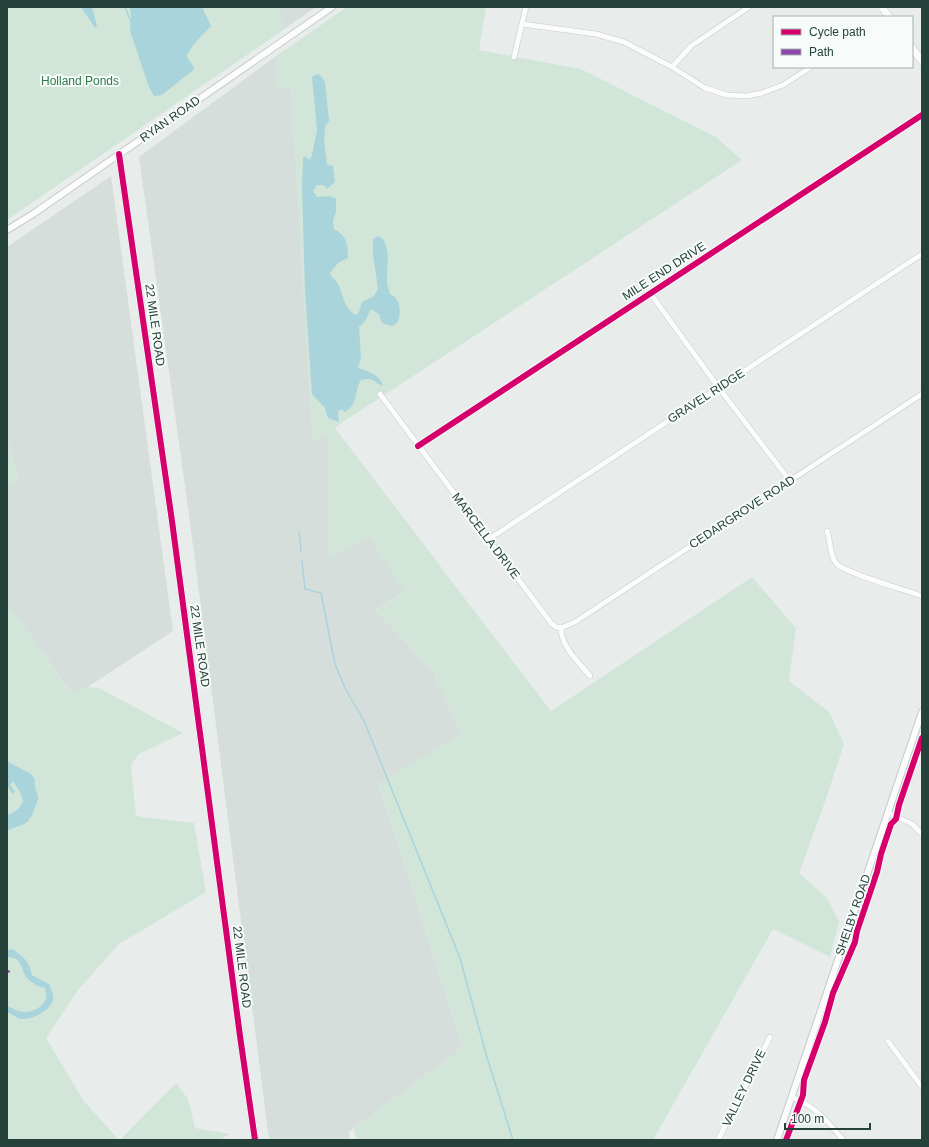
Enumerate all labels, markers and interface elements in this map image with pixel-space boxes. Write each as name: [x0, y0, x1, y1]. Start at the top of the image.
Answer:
legend: [773, 16, 913, 68]
text: Cycle path: [809, 25, 866, 39]
text: Path: [809, 45, 834, 59]
park label: Holland Ponds: [41, 74, 119, 88]
street label: RYAN ROAD: [137, 93, 203, 145]
street label: MILE END DRIVE: [620, 239, 708, 303]
street label: 22 MILE ROAD: [142, 283, 168, 367]
street label: GRAVEL RIDGE: [665, 366, 747, 426]
street label: CEDARGROVE ROAD: [686, 472, 798, 551]
street label: MARCELLA DRIVE: [449, 490, 523, 582]
street label: 22 MILE ROAD: [187, 604, 213, 688]
street label: SHELBY ROAD: [833, 872, 874, 958]
street label: 22 MILE ROAD: [230, 925, 254, 1009]
street label: VALLEY DRIVE: [719, 1047, 769, 1129]
scale bar: [785, 1105, 870, 1131]
text: 100 m: [791, 1112, 824, 1126]

